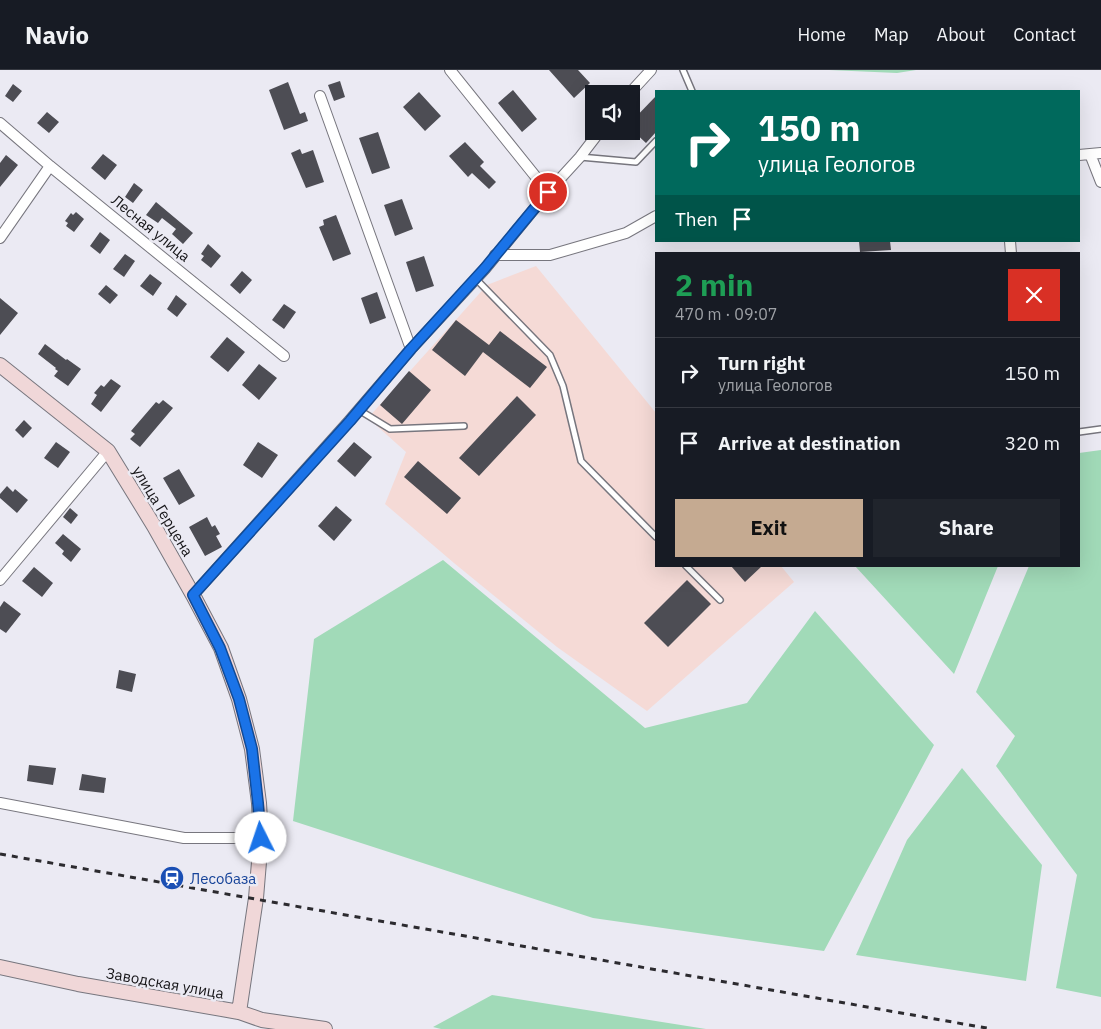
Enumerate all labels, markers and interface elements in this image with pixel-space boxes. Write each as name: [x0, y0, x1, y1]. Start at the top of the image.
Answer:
text: Navio: [25, 19, 89, 51]
text: Home: [798, 23, 846, 46]
text: Map: [874, 23, 909, 46]
text: About: [937, 23, 985, 46]
text: Contact: [1013, 23, 1076, 46]
map controls: [585, 85, 640, 140]
button: sound: [585, 85, 640, 140]
text: 150 m: [758, 105, 861, 151]
icon: right: [675, 110, 740, 175]
text: улица Геологов: [758, 149, 916, 178]
pin: [527, 171, 569, 213]
icon: arrive: [534, 178, 562, 206]
street label: Лесная улица: [108, 190, 194, 266]
icon: arrive: [728, 205, 756, 233]
text: Then: [675, 207, 718, 231]
text: 2 min: [675, 265, 753, 304]
button: close: [1008, 269, 1060, 321]
text: 470 m · 09:07: [675, 304, 777, 324]
text: Turn right: [718, 351, 805, 375]
icon: right: [675, 359, 703, 387]
text: 150 m: [1005, 361, 1060, 385]
text: улица Геологов: [718, 375, 833, 395]
icon: arrive: [675, 429, 703, 457]
text: Arrive at destination: [718, 431, 901, 455]
text: 320 m: [1005, 431, 1060, 455]
street label: улица Герцена: [129, 462, 197, 560]
button: Exit: [675, 499, 863, 557]
button: Share: [873, 499, 1060, 557]
position arrow: [234, 811, 286, 863]
station icon: Лесобаза: [159, 865, 185, 891]
place label: Лесобаза: [190, 869, 256, 888]
street label: Заводская улица: [105, 963, 225, 1003]

